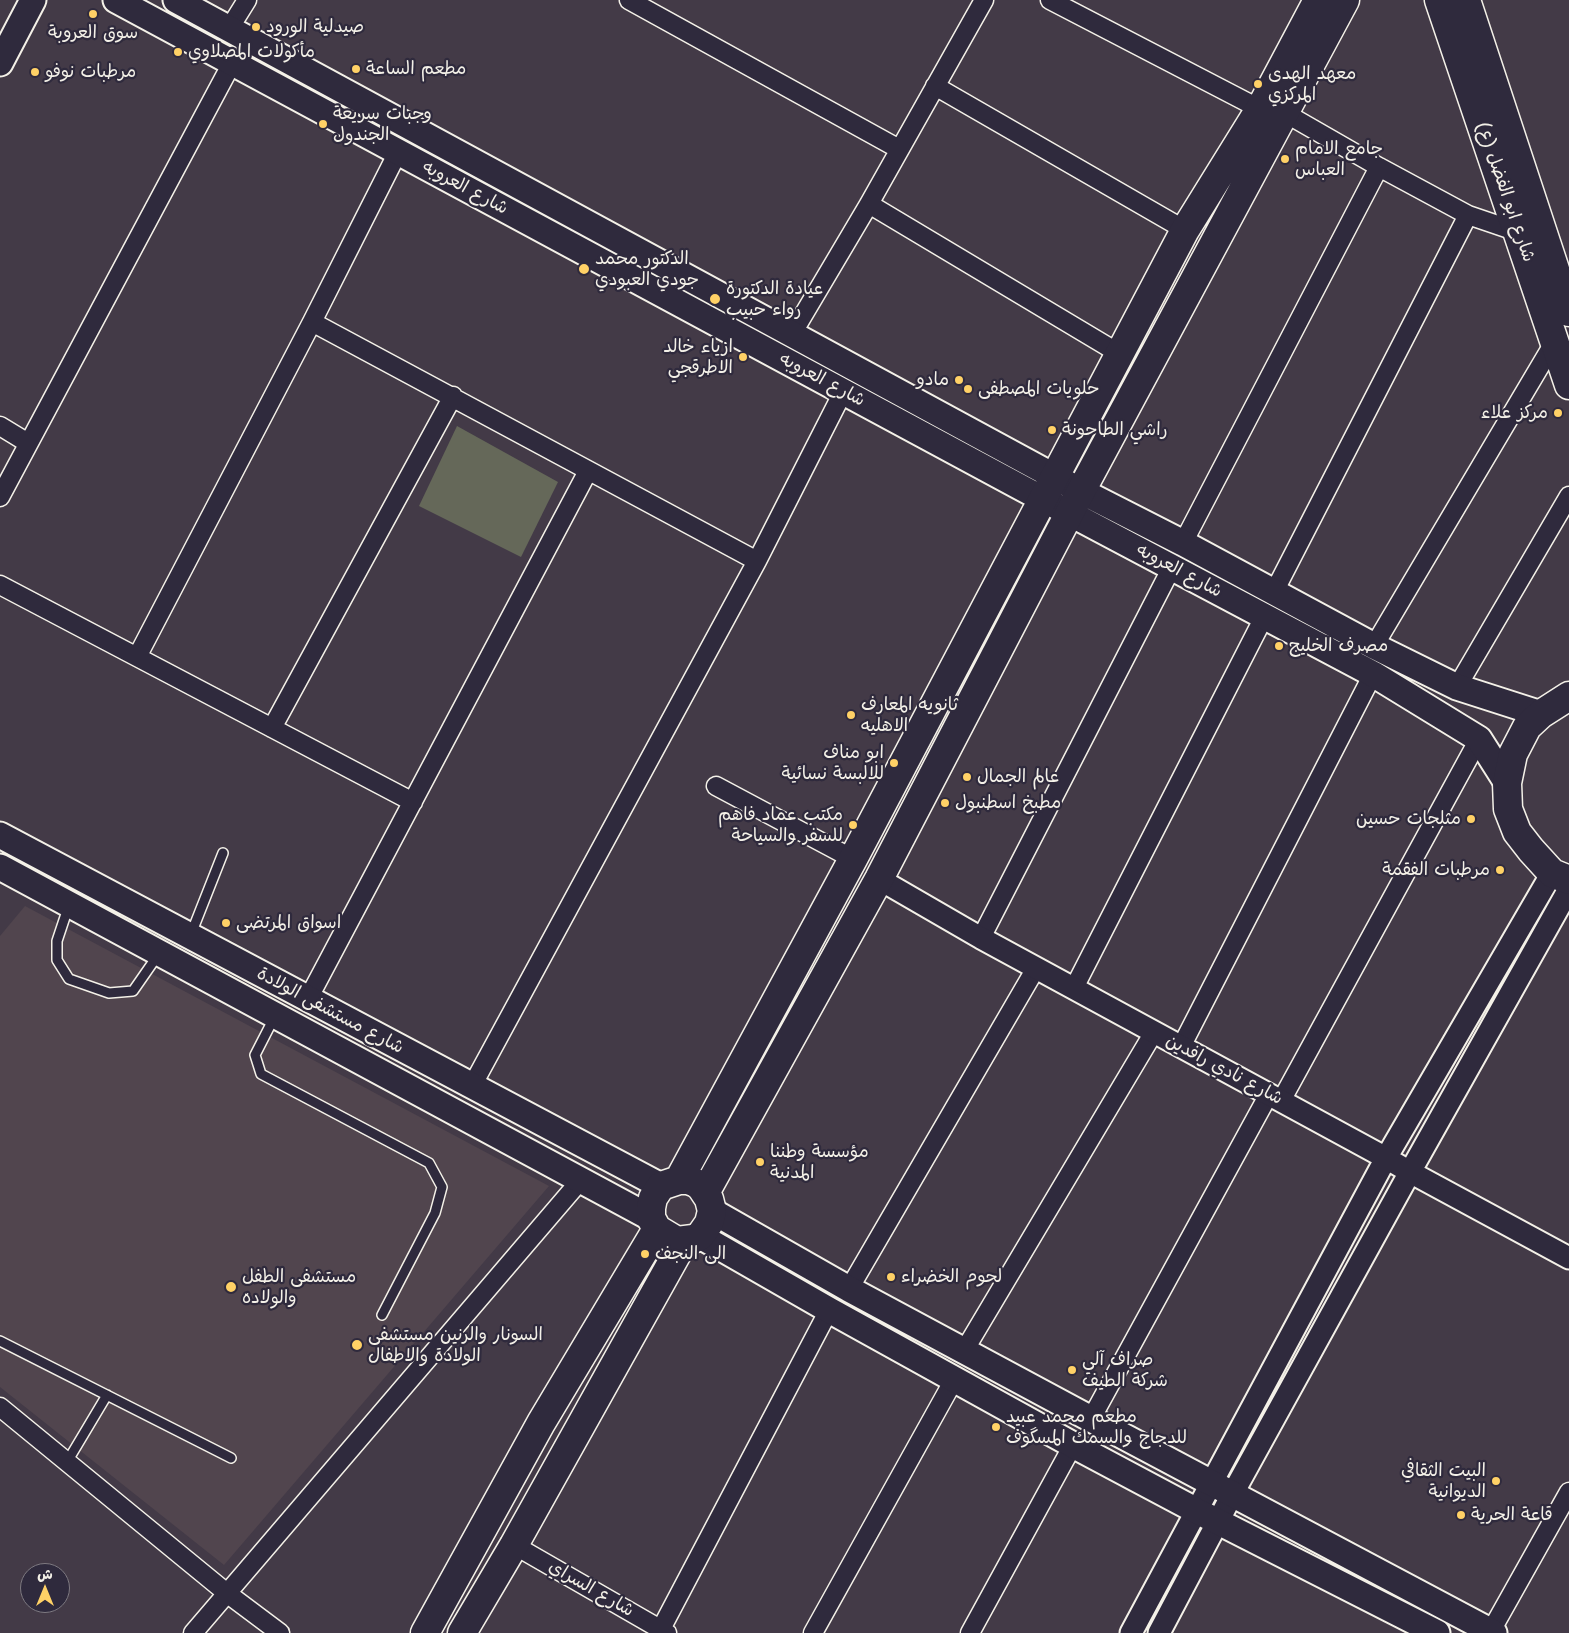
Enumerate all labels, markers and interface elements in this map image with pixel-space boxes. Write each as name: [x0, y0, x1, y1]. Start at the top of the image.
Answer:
marker: سوق العروبة: [87, 8, 99, 20]
place label: صيدلية الورود: [266, 16, 364, 38]
marker: صيدلية الورود: [250, 21, 262, 33]
place label: سوق العروبة: [48, 22, 138, 44]
place label: مأكولات المصلاوي: [188, 41, 315, 63]
marker: مأكولات المصلاوي: [172, 46, 184, 58]
place label: مطعم الساعة: [366, 58, 466, 80]
place label: مرطبات نوفو: [45, 61, 136, 83]
marker: مطعم الساعة: [350, 63, 362, 75]
place label: معهد الهدى المركزي: [1268, 63, 1356, 106]
marker: مرطبات نوفو: [29, 66, 41, 78]
marker: معهد الهدى المركزي: [1252, 78, 1264, 90]
place label: وجبات سريعة الجندول: [333, 103, 432, 146]
marker: وجبات سريعة الجندول: [317, 118, 329, 130]
street label: شارع ابو الفضل (ع): [1471, 119, 1539, 265]
place label: جامع الامام العباس: [1295, 138, 1383, 180]
marker: جامع الامام العباس: [1279, 153, 1291, 165]
street label: شارع العروبه: [418, 156, 512, 220]
place label: الدكتور محمد جودي العبودي: [595, 248, 699, 290]
marker: الدكتور محمد جودي العبودي: [577, 262, 591, 276]
place label: عيادة الدكتورة رواء حبيب: [726, 278, 823, 320]
marker: عيادة الدكتورة رواء حبيب: [708, 292, 722, 306]
place label: ازياء خالد الاطرقجي: [663, 336, 733, 378]
street label: شارع العروبه: [775, 348, 869, 412]
marker: ازياء خالد الاطرقجي: [737, 351, 749, 363]
place label: مادو: [917, 369, 949, 391]
marker: مادو: [953, 374, 965, 386]
place label: حلويات المصطفى: [978, 378, 1100, 400]
marker: حلويات المصطفى: [962, 383, 974, 395]
place label: مركز علاء: [1481, 402, 1548, 424]
marker: مركز علاء: [1552, 407, 1564, 419]
place label: راشي الطاحونة: [1062, 419, 1167, 441]
marker: راشي الطاحونة: [1046, 424, 1058, 436]
street label: شارع العروبه: [1132, 539, 1226, 603]
place label: مصرف الخليج: [1289, 635, 1388, 657]
marker: مصرف الخليج: [1273, 640, 1285, 652]
place label: ثانويه المعارف الاهليه: [861, 694, 958, 736]
marker: ثانويه المعارف الاهليه: [845, 709, 857, 721]
place label: ابو مناف للالبسة نسائية: [782, 742, 884, 784]
marker: ابو مناف للالبسة نسائية: [888, 757, 900, 769]
place label: عالم الجمال: [977, 766, 1059, 788]
marker: عالم الجمال: [961, 771, 973, 783]
place label: مطبخ اسطنبول: [955, 792, 1061, 814]
marker: مطبخ اسطنبول: [939, 797, 951, 809]
place label: مكتب عماد فاهم للسفر والسياحة: [718, 804, 843, 846]
place label: مثلجات حسين: [1356, 808, 1461, 830]
marker: مثلجات حسين: [1465, 813, 1477, 825]
marker: مكتب عماد فاهم للسفر والسياحة: [847, 819, 859, 831]
place label: مرطبات الفقمة: [1382, 859, 1490, 881]
marker: مرطبات الفقمة: [1494, 864, 1506, 876]
place label: اسواق المرتضى: [236, 912, 341, 934]
marker: اسواق المرتضى: [220, 917, 232, 929]
street label: شارع مستشفى الولادة: [253, 963, 407, 1059]
street label: شارع نادي رافدين: [1162, 1030, 1286, 1110]
place label: مؤسسة وطننا المدنية: [770, 1141, 869, 1184]
marker: مؤسسة وطننا المدنية: [754, 1156, 766, 1168]
place label: الى النجف: [655, 1243, 726, 1265]
marker: الى النجف: [639, 1248, 651, 1260]
place label: مستشفى الطفل والولاده: [242, 1266, 356, 1308]
place label: لحوم الخضراء: [901, 1266, 1002, 1288]
marker: لحوم الخضراء: [885, 1271, 897, 1283]
marker: مستشفى الطفل والولاده: [224, 1280, 238, 1294]
place label: السونار والرنين مستشفى الولادة والاطفال: [368, 1324, 543, 1366]
marker: السونار والرنين مستشفى الولادة والاطفال: [350, 1338, 364, 1352]
place label: صراف آلي شركة الطيف: [1082, 1349, 1168, 1392]
marker: صراف آلي شركة الطيف: [1066, 1364, 1078, 1376]
place label: مطعم محمد عبيد للدجاج والسمك المسگوف: [1006, 1406, 1187, 1448]
marker: مطعم محمد عبيد للدجاج والسمك المسگوف: [990, 1421, 1002, 1433]
place label: البيت الثقافي الديوانية: [1401, 1460, 1486, 1502]
marker: البيت الثقافي الديوانية: [1490, 1475, 1502, 1487]
place label: قاعة الحرية: [1471, 1504, 1553, 1526]
marker: قاعة الحرية: [1455, 1509, 1467, 1521]
street label: شارع السراي: [545, 1556, 637, 1622]
north arrow: [20, 1563, 70, 1613]
text: ش: [37, 1565, 53, 1583]

